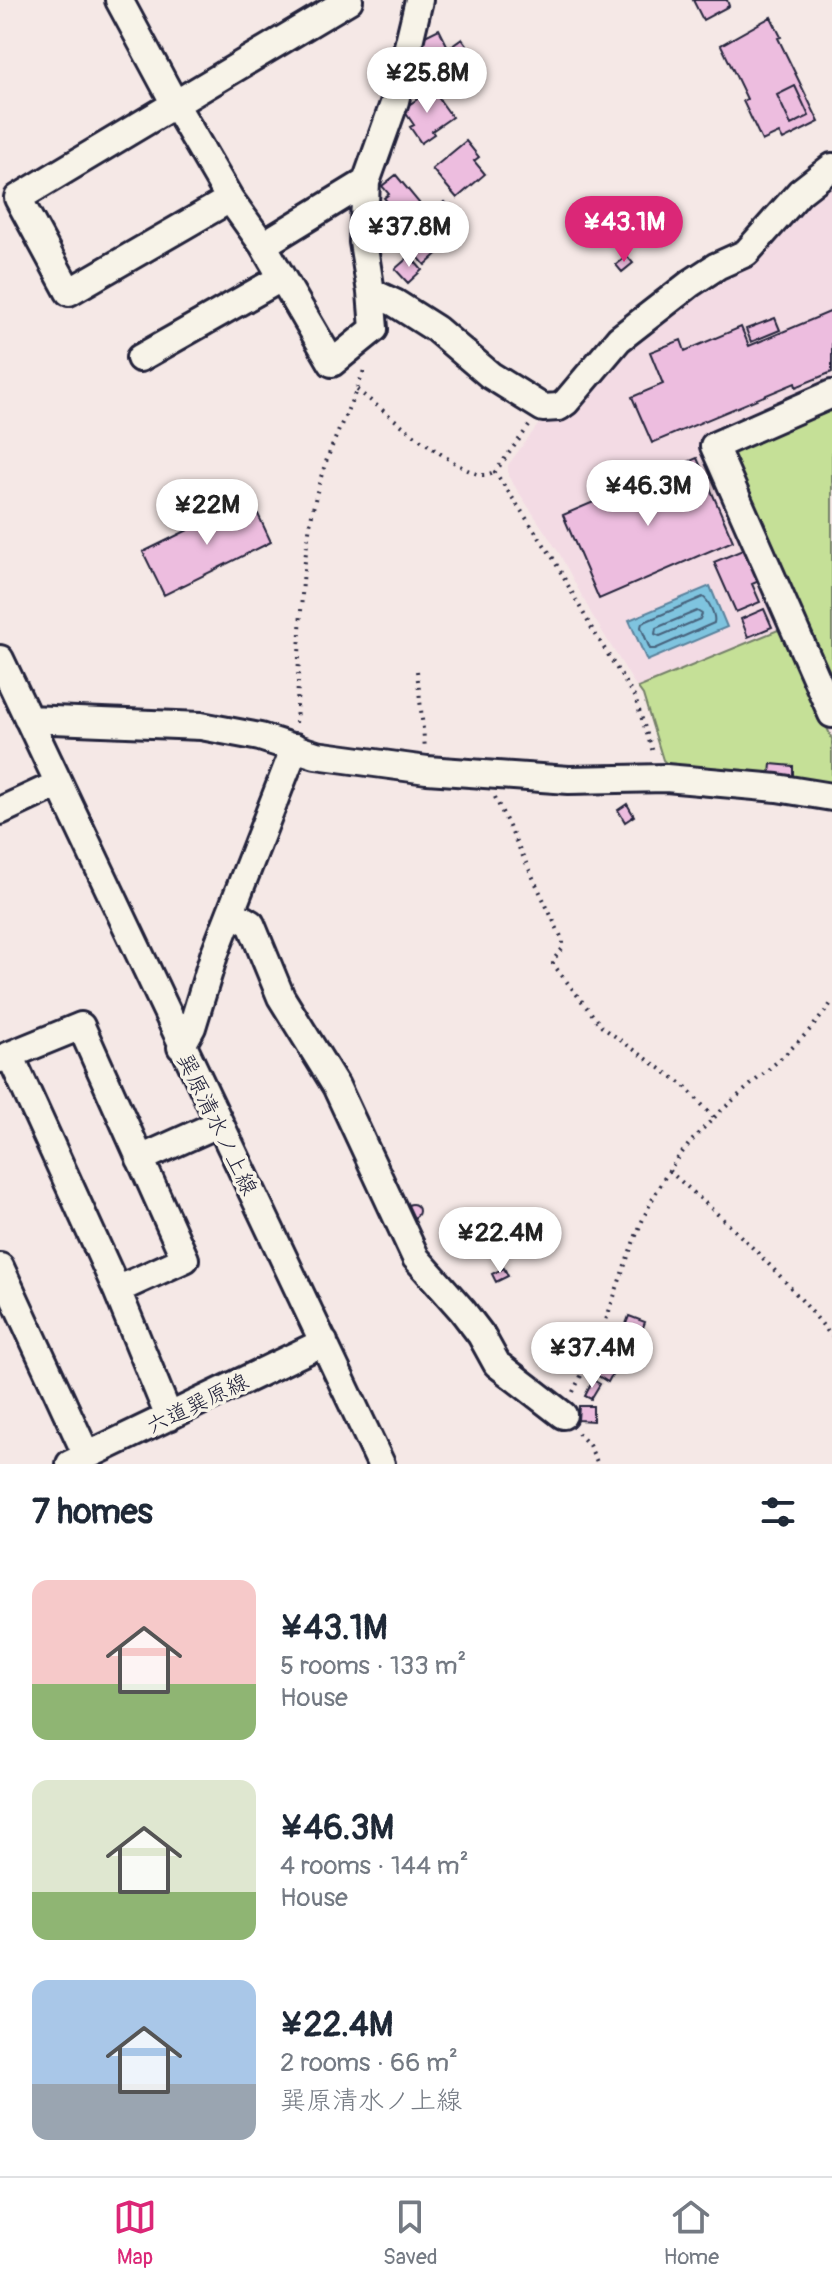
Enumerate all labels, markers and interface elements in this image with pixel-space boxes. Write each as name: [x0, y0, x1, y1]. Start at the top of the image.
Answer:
pin: ¥25.8M: [362, 47, 492, 115]
text: ¥25.8M: [385, 57, 469, 89]
pin: ¥43.1M: [559, 196, 689, 264]
pin: ¥37.8M: [344, 201, 474, 269]
text: ¥43.1M: [583, 206, 665, 238]
text: ¥37.8M: [367, 211, 451, 243]
pin: ¥46.3M: [583, 460, 713, 528]
text: ¥46.3M: [604, 470, 692, 502]
pin: ¥22M: [160, 479, 254, 547]
text: ¥22M: [174, 489, 240, 521]
street label: 巽原清水ノ上線: [171, 1049, 263, 1200]
pin: ¥22.4M: [435, 1207, 565, 1275]
text: ¥22.4M: [457, 1217, 543, 1249]
pin: ¥37.4M: [527, 1322, 657, 1390]
text: ¥37.4M: [549, 1332, 635, 1364]
street label: 六道巽原線: [142, 1367, 253, 1441]
icon: filters: [756, 1490, 800, 1534]
text: 7 homes: [32, 1491, 153, 1534]
text: ¥43.1M: [280, 1607, 388, 1650]
icon: home: [96, 1612, 192, 1708]
text: 5 rooms · 133 m²: [280, 1650, 466, 1682]
text: House: [280, 1682, 348, 1714]
text: ¥46.3M: [280, 1807, 394, 1850]
icon: home: [96, 1812, 192, 1908]
text: 4 rooms · 144 m²: [280, 1850, 469, 1882]
text: House: [280, 1882, 348, 1914]
text: ¥22.4M: [280, 2004, 393, 2047]
icon: home: [96, 2012, 192, 2108]
text: 2 rooms · 66 m²: [280, 2047, 458, 2079]
text: 巽原清水ノ上線: [280, 2085, 462, 2117]
tab: Map: [113, 2195, 157, 2271]
tab: Saved: [383, 2195, 438, 2271]
tab: Home: [664, 2195, 719, 2271]

